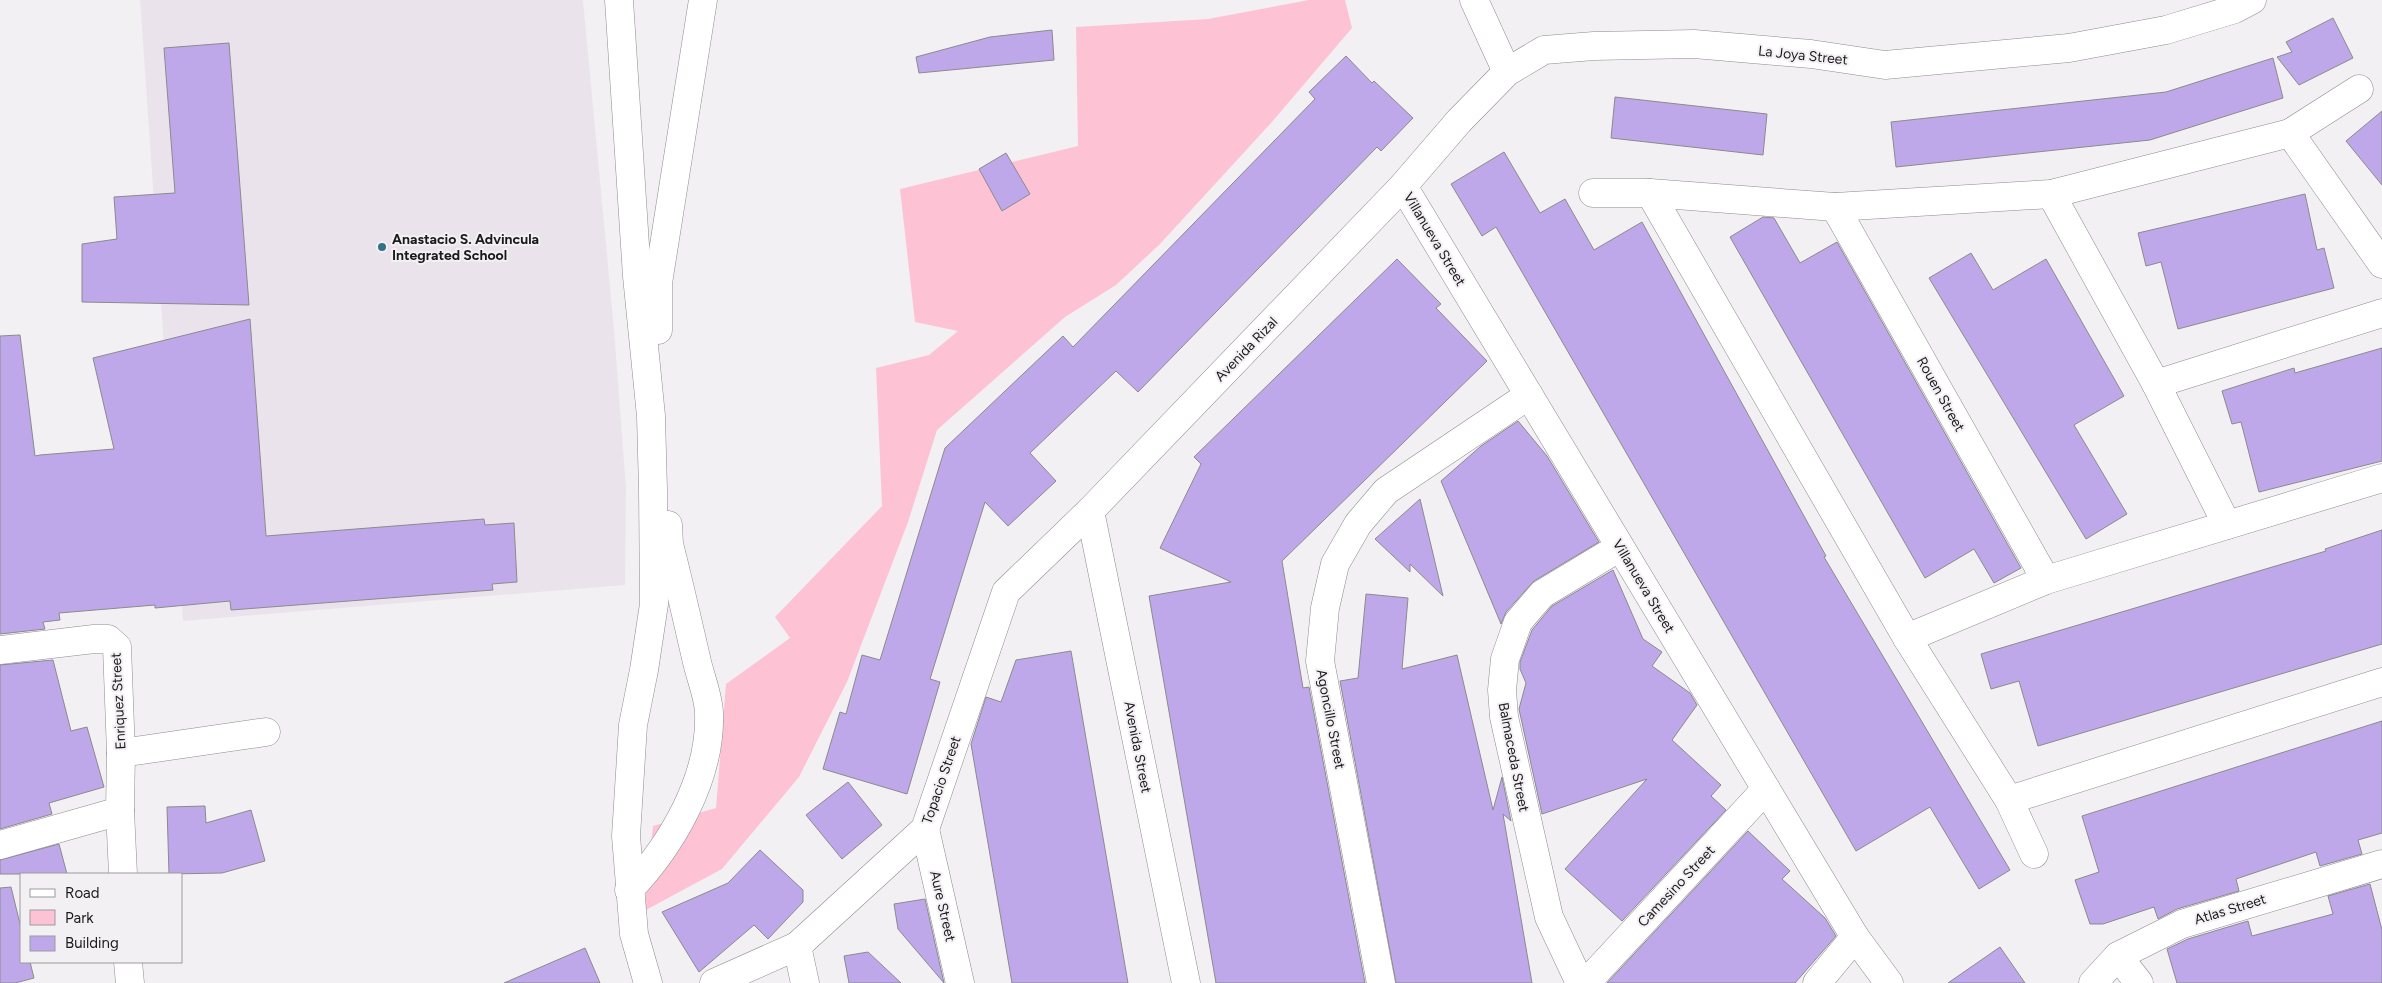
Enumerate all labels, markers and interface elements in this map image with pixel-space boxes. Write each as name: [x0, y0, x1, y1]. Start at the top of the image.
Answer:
street label: La Joya Street: [1757, 42, 1849, 69]
street label: Villanueva Street: [1400, 189, 1469, 289]
place label: Anastacio S. Advincula Integrated School: [392, 231, 539, 264]
marker: Anastacio S. Advincula Integrated School: [376, 241, 388, 253]
street label: Avenida Rizal: [1211, 314, 1281, 385]
street label: Rouen Street: [1913, 354, 1968, 435]
street label: Villanueva Street: [1609, 536, 1678, 636]
street label: Enriquez Street: [107, 652, 130, 750]
street label: Agoncillo Street: [1313, 668, 1349, 770]
street label: Avenida Street: [1120, 700, 1155, 794]
street label: Balmaceda Street: [1495, 701, 1532, 813]
street label: Topacio Street: [918, 734, 964, 826]
street label: Camesino Street: [1634, 842, 1718, 931]
street label: Aure Street: [926, 869, 959, 943]
legend: [20, 873, 182, 963]
text: Road: [65, 884, 100, 902]
street label: Atlas Street: [2192, 891, 2268, 928]
text: Park: [65, 909, 94, 927]
text: Building: [65, 934, 119, 952]

